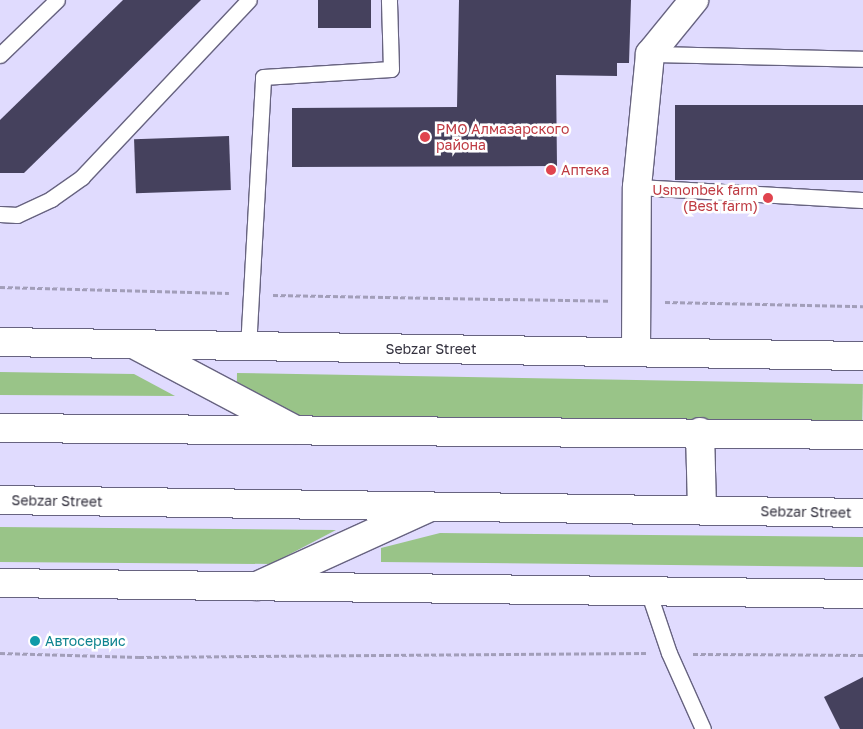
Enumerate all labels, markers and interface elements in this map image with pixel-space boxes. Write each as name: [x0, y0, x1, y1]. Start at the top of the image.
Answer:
place label: РМО Алмазарского района: [436, 121, 569, 154]
marker: РМО Алмазарского района: [418, 130, 432, 144]
place label: Аптека: [561, 162, 609, 178]
marker: Аптека: [545, 164, 557, 176]
place label: Usmonbek farm (Best farm): [652, 182, 758, 214]
marker: Usmonbek farm (Best farm): [762, 192, 774, 204]
street label: Sebzar Street: [385, 341, 477, 357]
street label: Sebzar Street: [11, 492, 103, 510]
street label: Sebzar Street: [760, 503, 852, 521]
place label: Автосервис: [45, 633, 126, 649]
marker: Автосервис: [29, 635, 41, 647]

